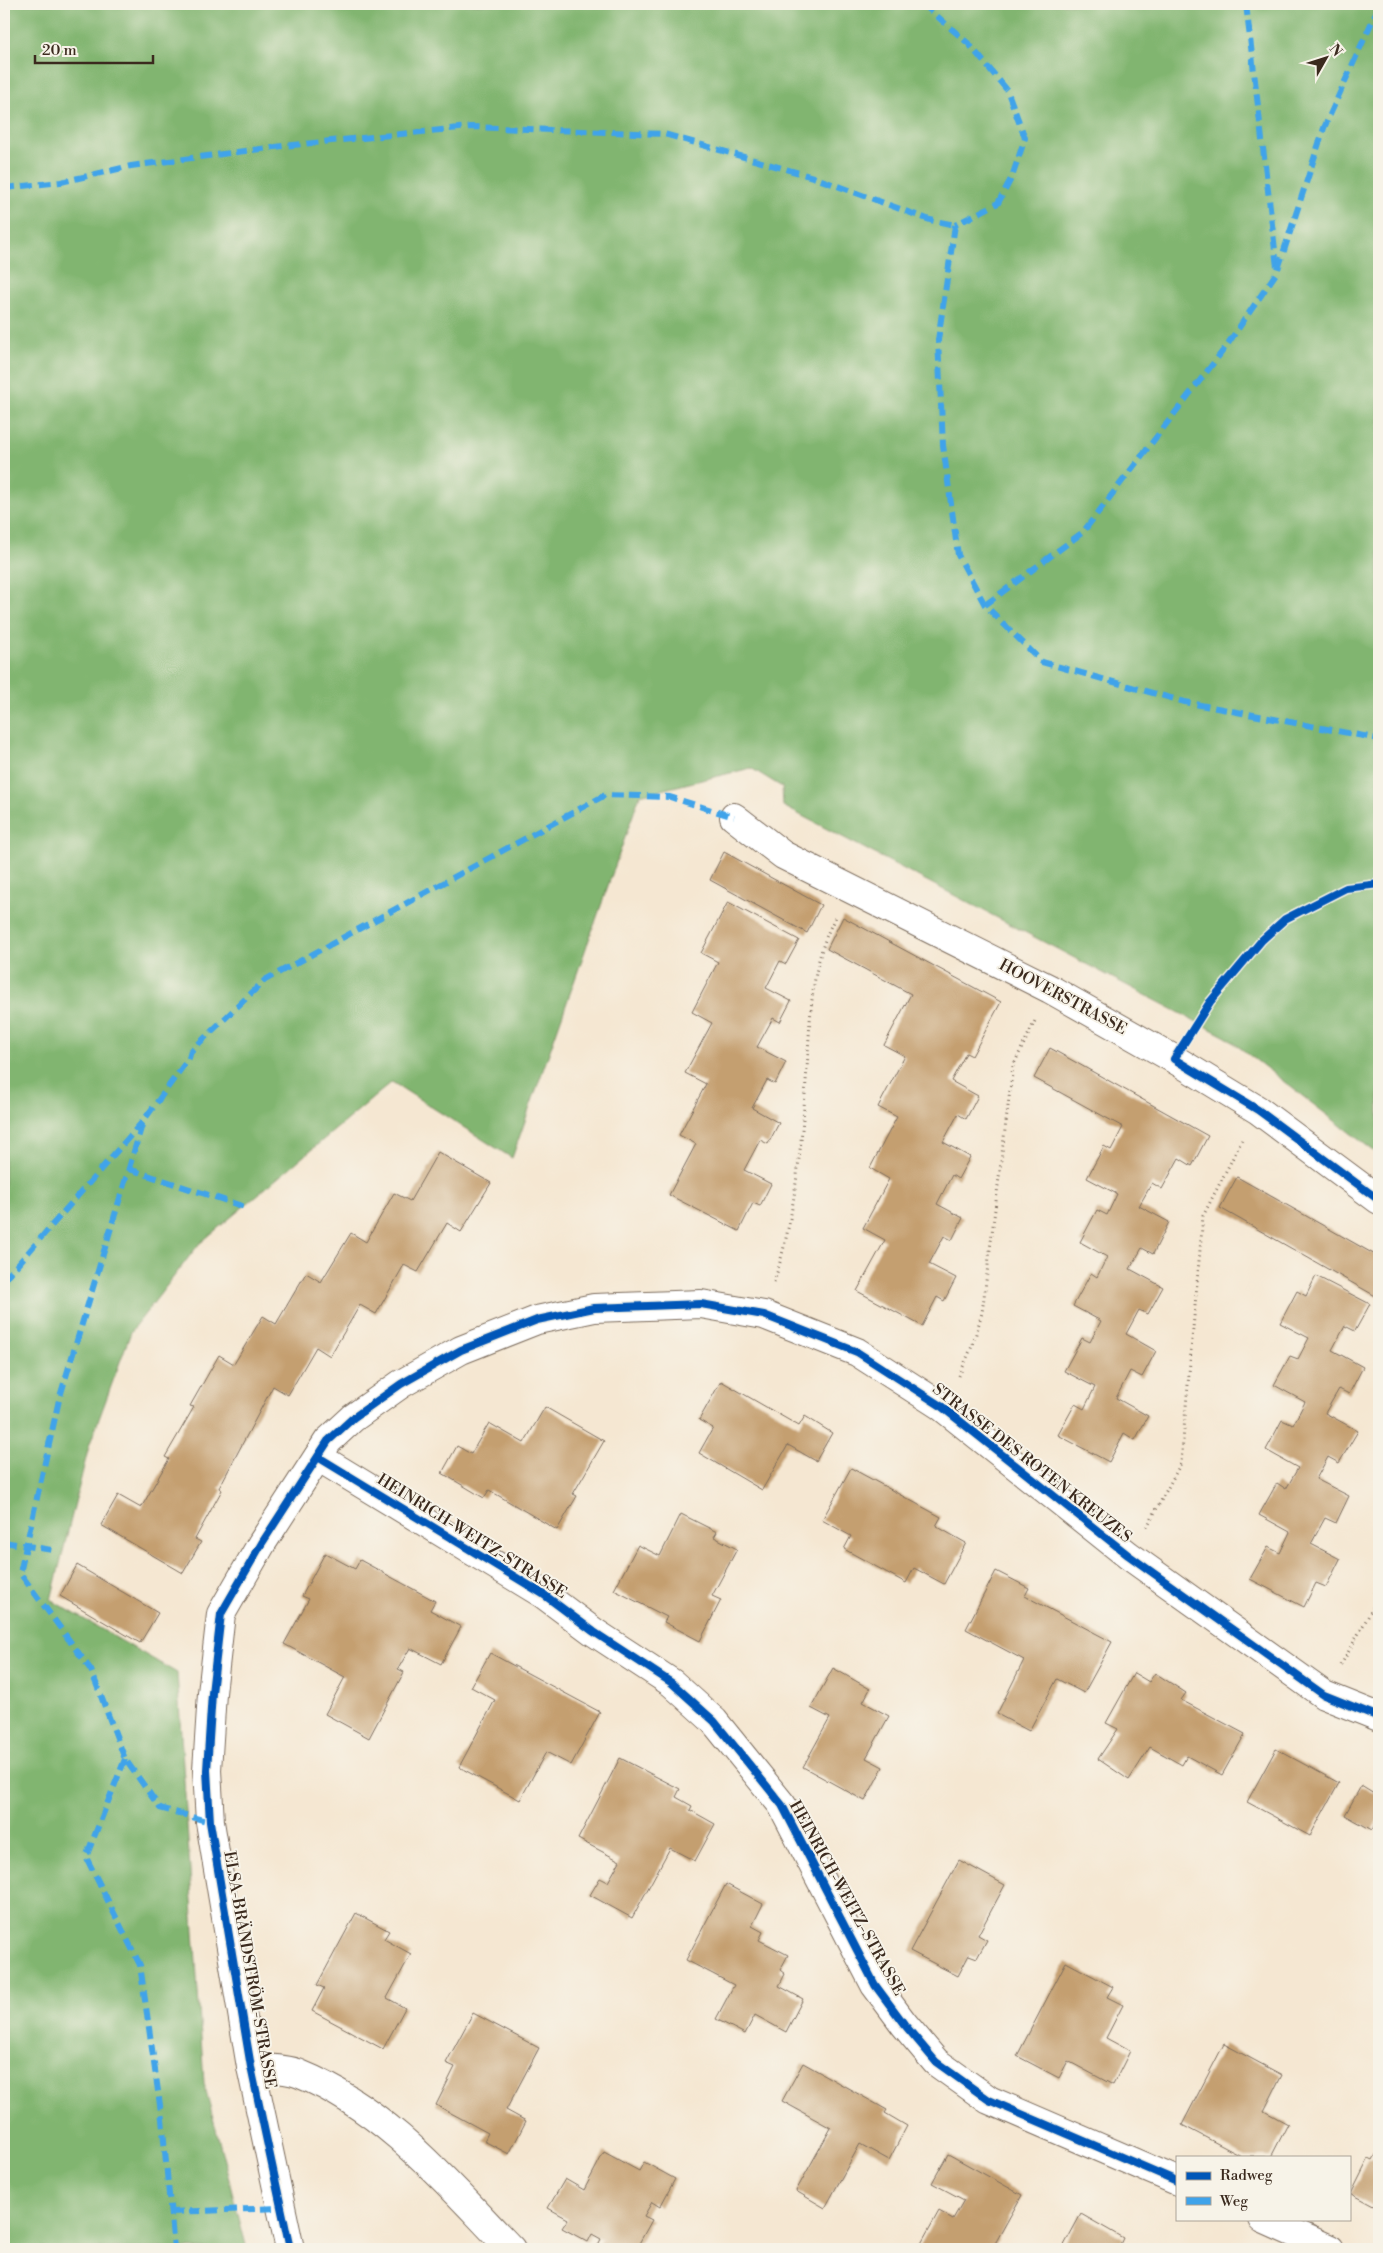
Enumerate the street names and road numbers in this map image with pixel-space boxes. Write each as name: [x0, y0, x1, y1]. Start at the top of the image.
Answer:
street label: HOOVERSTRASSE: [996, 955, 1130, 1039]
street label: STRASSE DES ROTEN KREUZES: [928, 1379, 1136, 1547]
street label: HEINRICH-WEITZ-STRASSE: [373, 1469, 571, 1603]
street label: HEINRICH-WEITZ-STRASSE: [785, 1797, 909, 1999]
street label: ELSA-BRÄNDSTRÖM-STRASSE: [219, 1849, 283, 2091]

